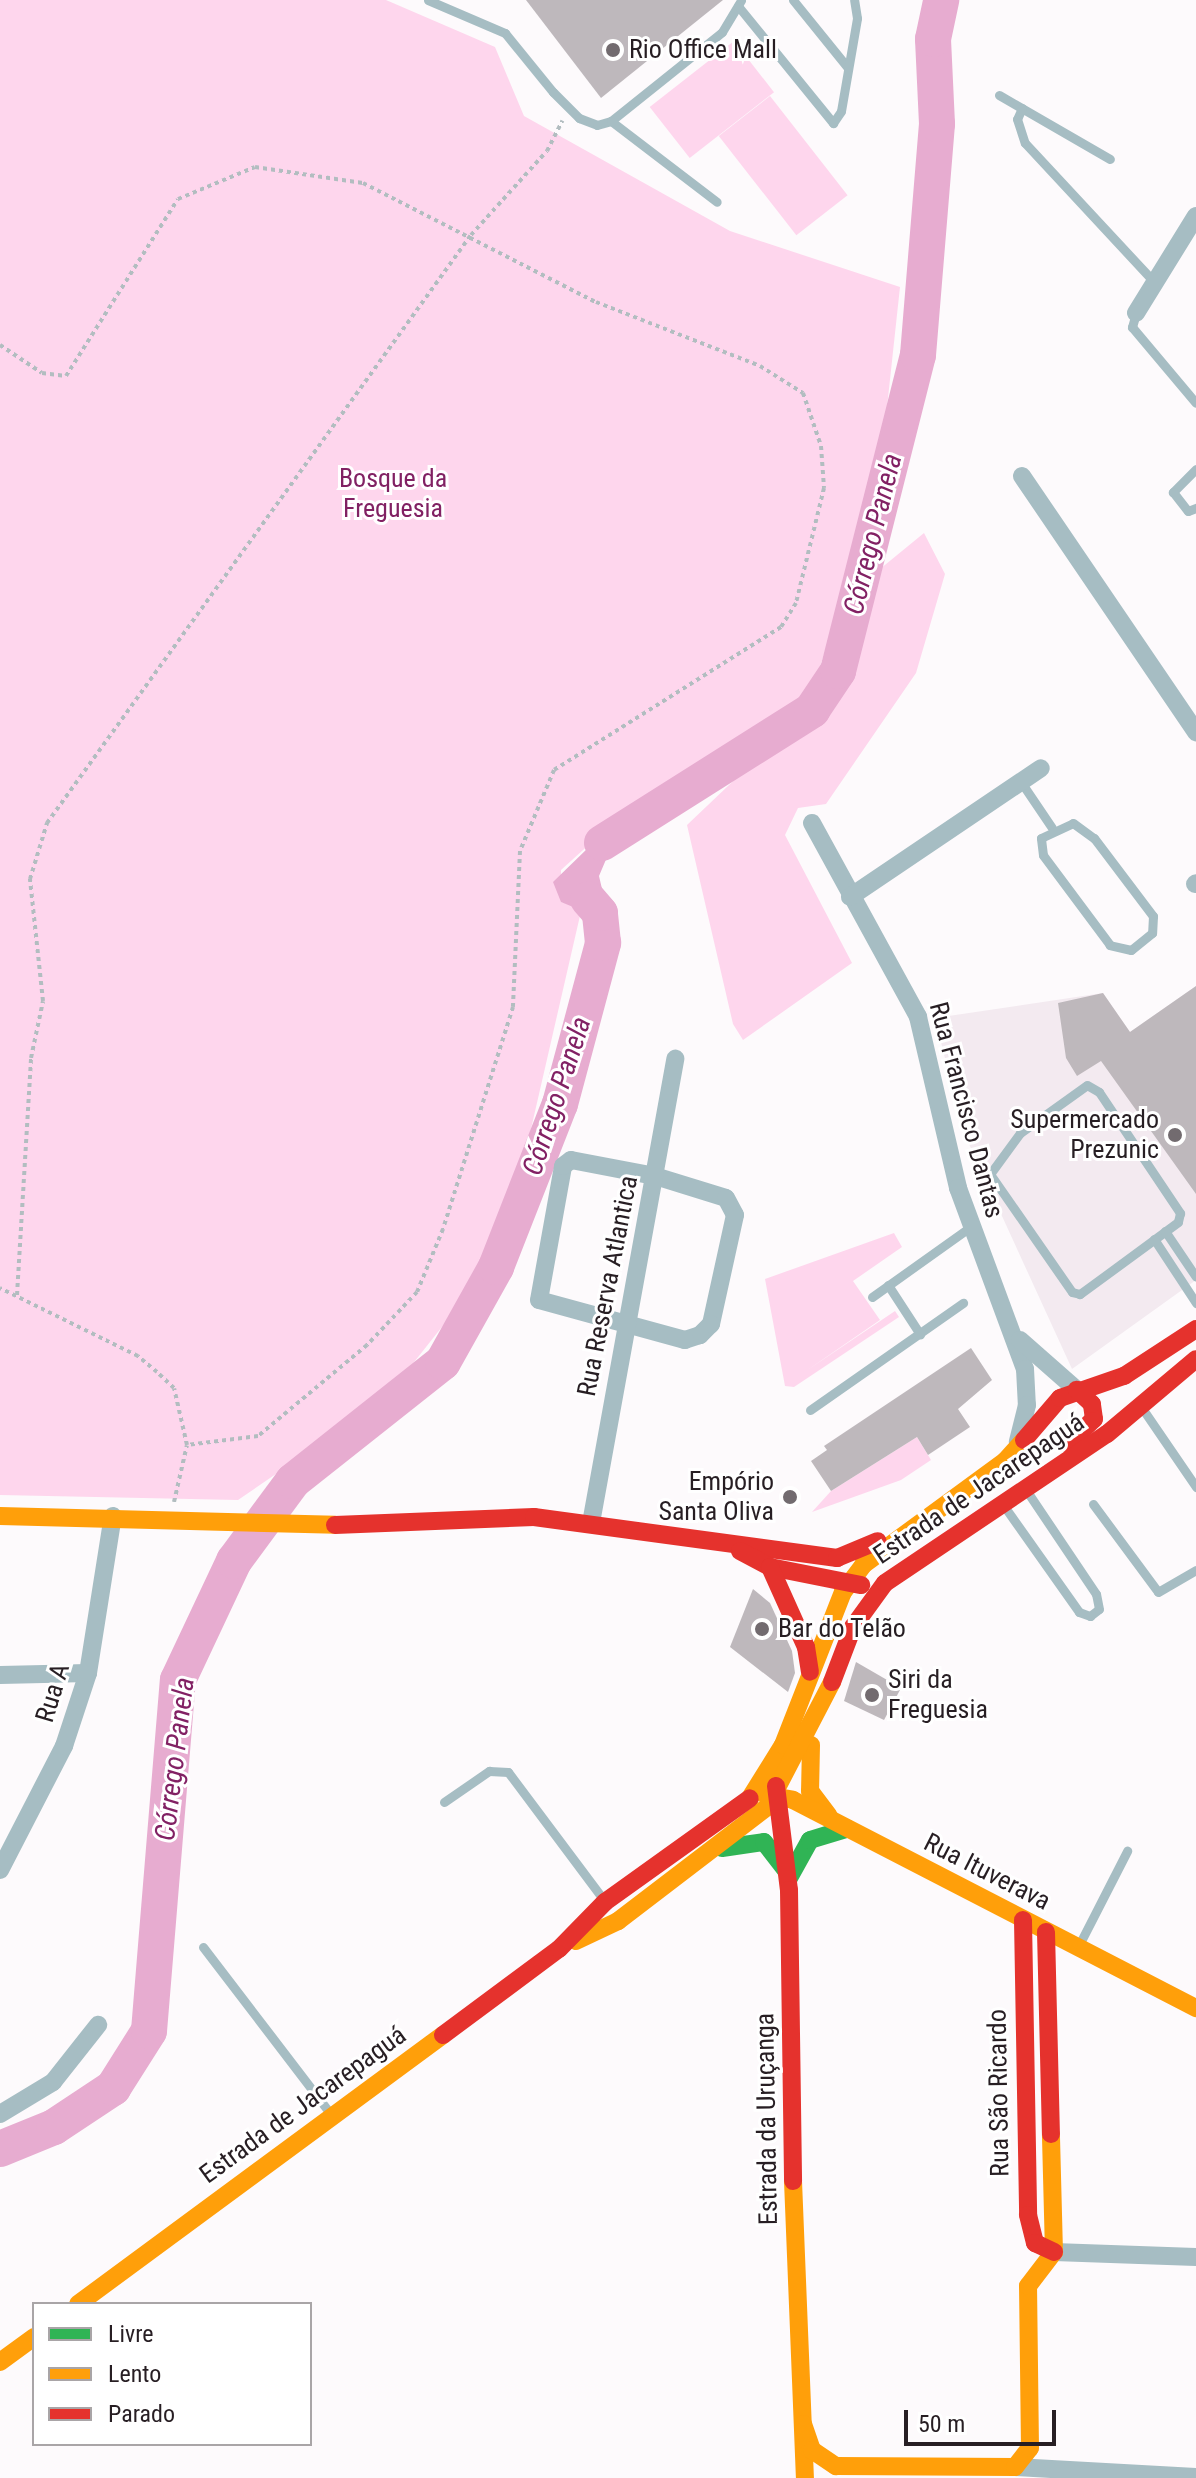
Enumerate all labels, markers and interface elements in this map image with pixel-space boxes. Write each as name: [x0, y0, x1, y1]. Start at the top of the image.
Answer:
place label: Rio Office Mall: [629, 34, 777, 66]
marker: Rio Office Mall: [604, 41, 622, 59]
water label: Córrego Panela: [837, 450, 909, 618]
park label: Bosque da Freguesia: [339, 463, 447, 524]
street label: Rua Francisco Dantas: [922, 999, 1010, 1221]
water label: Córrego Panela: [516, 1013, 598, 1179]
place label: Supermercado Prezunic: [1010, 1104, 1159, 1166]
marker: Supermercado Prezunic: [1166, 1126, 1184, 1144]
street label: Rua Reserva Atlantica: [571, 1173, 645, 1399]
street label: Estrada de Jacarepaguá: [868, 1407, 1090, 1571]
place label: Empório Santa Oliva: [658, 1466, 774, 1528]
marker: Empório Santa Oliva: [781, 1488, 799, 1506]
place label: Bar do Telão: [778, 1613, 906, 1645]
marker: Bar do Telão: [753, 1620, 771, 1638]
street label: Rua A: [29, 1660, 77, 1726]
place label: Siri da Freguesia: [888, 1664, 988, 1726]
water label: Córrego Panela: [148, 1675, 202, 1843]
marker: Siri da Freguesia: [863, 1686, 881, 1704]
street label: Rua Ituverava: [919, 1827, 1055, 1917]
street label: Rua São Ricardo: [982, 2009, 1016, 2177]
street label: Estrada da Uruçanga: [750, 2013, 784, 2225]
street label: Estrada de Jacarepaguá: [194, 2020, 412, 2190]
legend: [32, 2302, 312, 2446]
text: Livre: [108, 2320, 154, 2348]
text: Lento: [108, 2360, 161, 2388]
scale bar: [908, 2394, 1060, 2444]
text: Parado: [108, 2400, 175, 2428]
text: 50 m: [918, 2410, 965, 2438]

